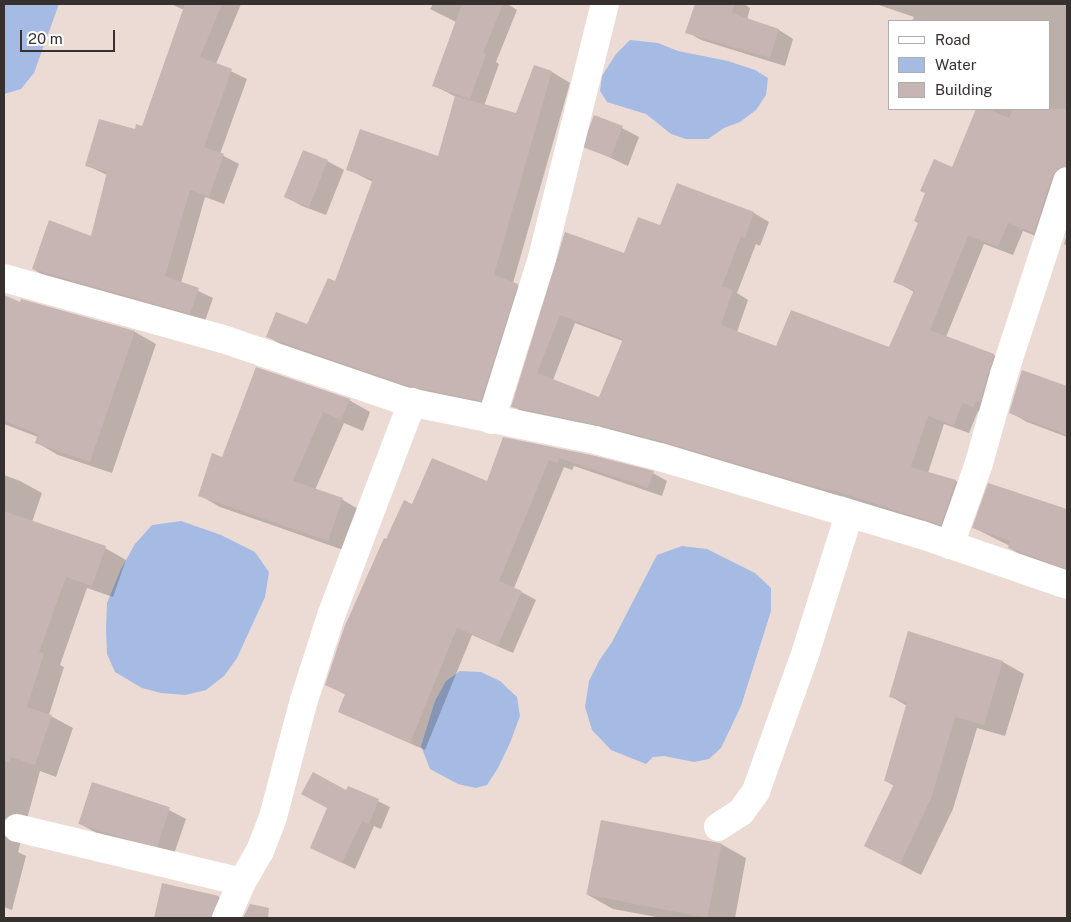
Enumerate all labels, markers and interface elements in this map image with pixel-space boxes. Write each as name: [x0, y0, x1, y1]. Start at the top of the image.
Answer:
scale bar: [22, 20, 118, 52]
legend: [888, 20, 1051, 110]
text: 20 m: [28, 30, 63, 47]
text: Road: [935, 31, 971, 48]
text: Water: [935, 56, 977, 73]
text: Building: [935, 81, 993, 98]

